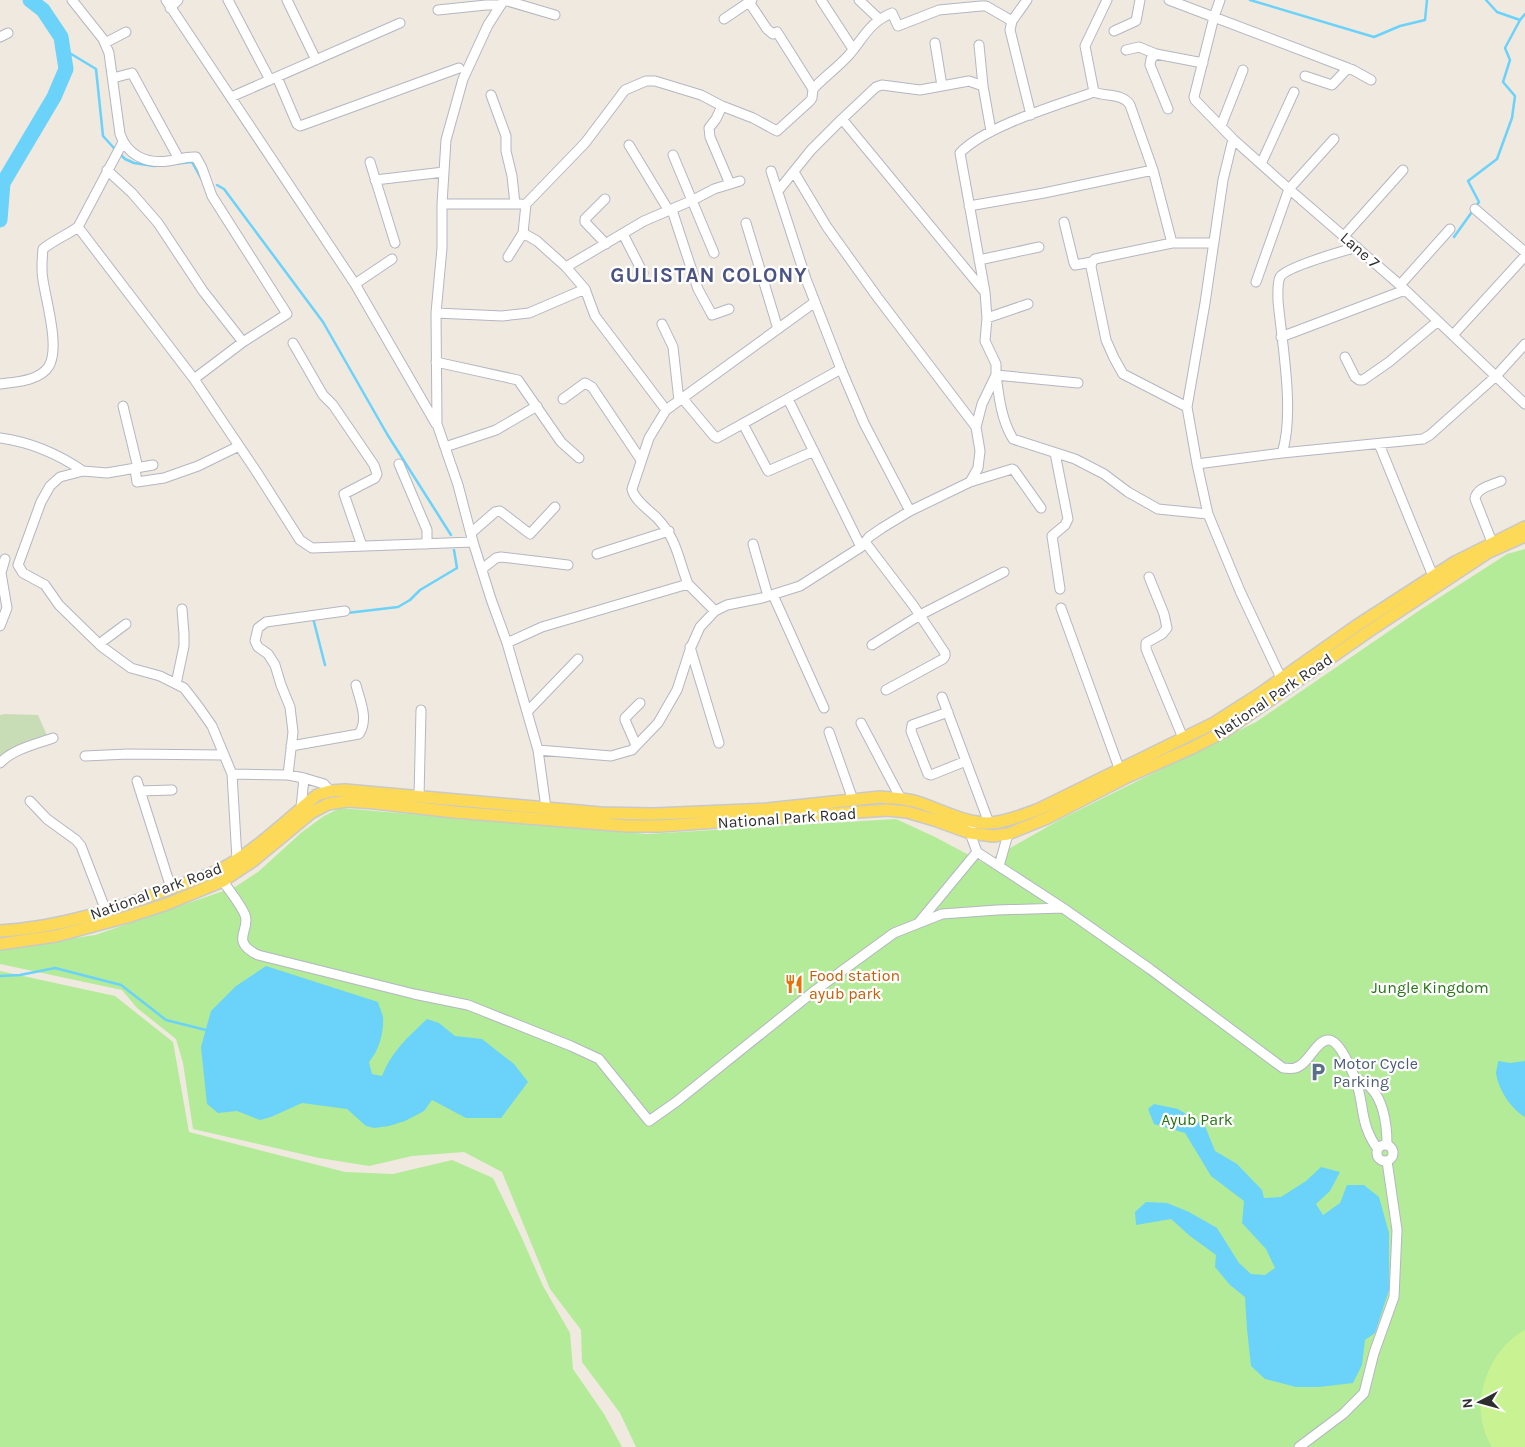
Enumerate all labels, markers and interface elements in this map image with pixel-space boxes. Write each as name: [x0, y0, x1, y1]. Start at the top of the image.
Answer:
street label: Lane 7: [1337, 228, 1384, 272]
district label: GULISTAN COLONY: [610, 263, 808, 287]
street label: National Park Road: [1210, 649, 1336, 743]
street label: National Park Road: [717, 804, 857, 832]
street label: National Park Road: [87, 858, 225, 924]
place label: Food station ayub park: [809, 966, 900, 1003]
restaurant icon: Food station ayub park: [783, 973, 805, 995]
park label: Jungle Kingdom: [1371, 978, 1489, 997]
place label: Motor Cycle Parking: [1333, 1054, 1418, 1091]
parking icon: Motor Cycle Parking: [1307, 1061, 1329, 1083]
park label: Ayub Park: [1161, 1110, 1233, 1129]
north arrow: [1455, 1377, 1505, 1427]
text: N: [1459, 1397, 1477, 1409]

